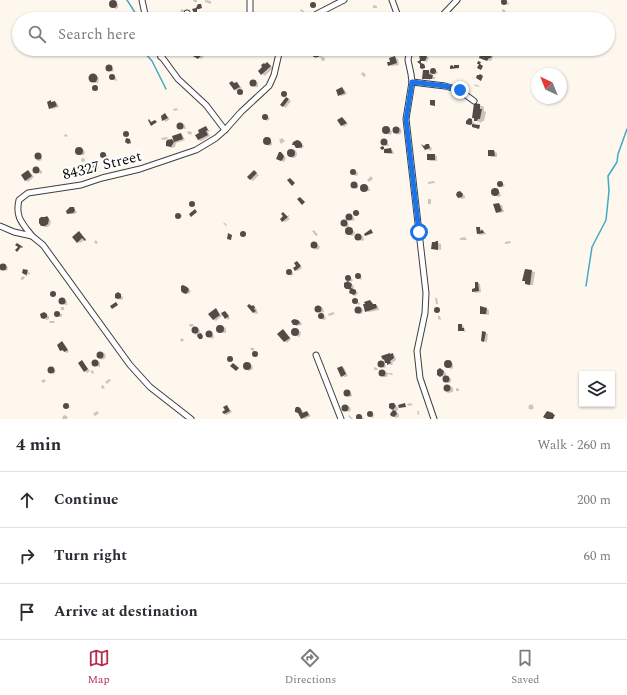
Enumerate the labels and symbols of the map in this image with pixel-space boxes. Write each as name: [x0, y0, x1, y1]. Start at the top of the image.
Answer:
north arrow: [531, 68, 567, 104]
route end: [451, 81, 469, 99]
street label: 84327 Street: [60, 145, 144, 186]
route start: [410, 223, 428, 241]

